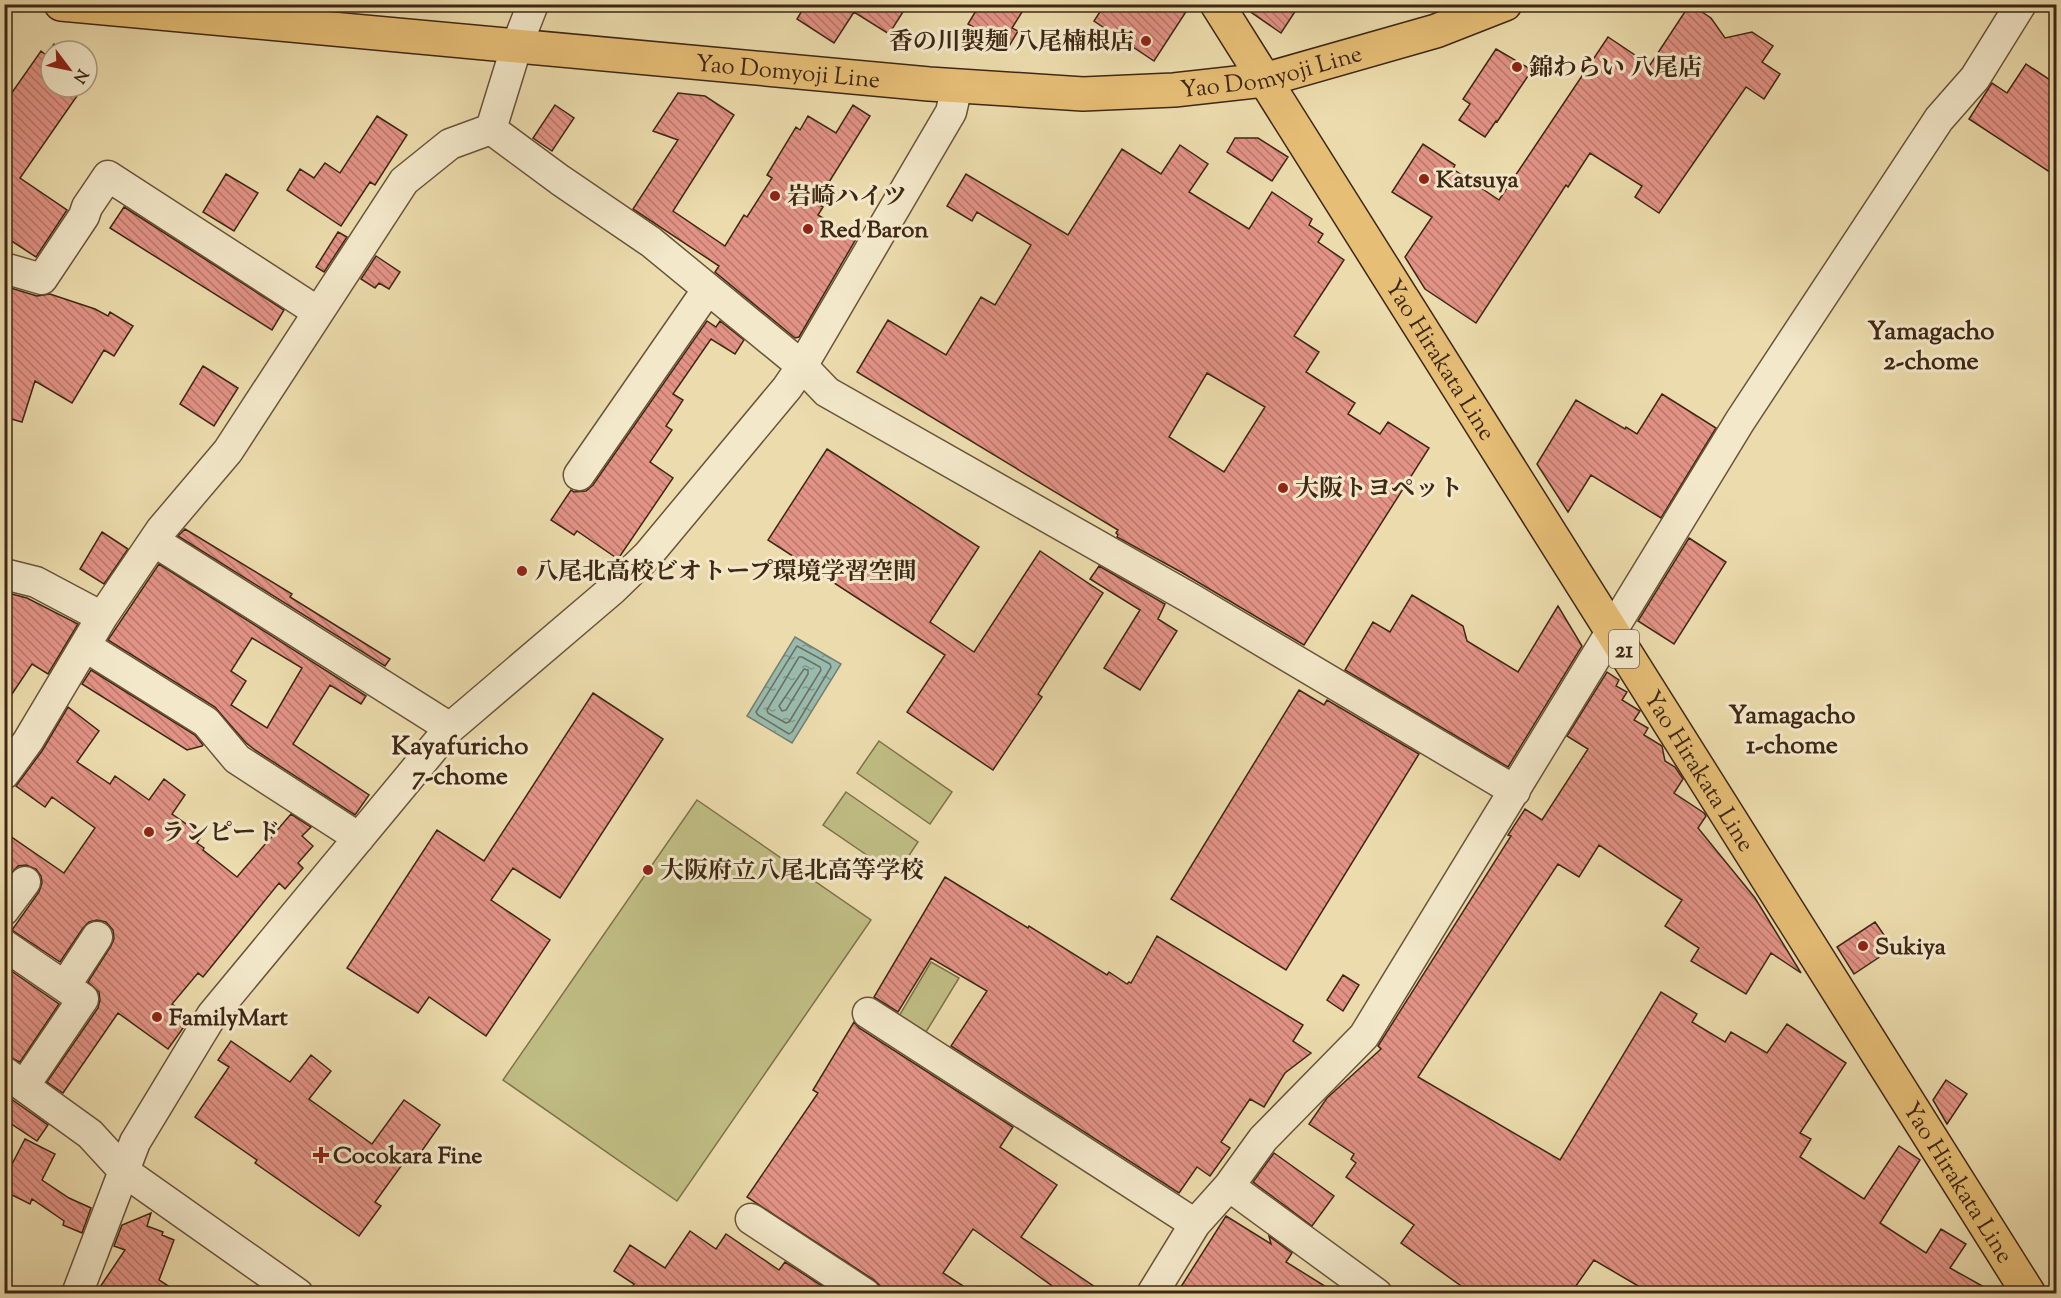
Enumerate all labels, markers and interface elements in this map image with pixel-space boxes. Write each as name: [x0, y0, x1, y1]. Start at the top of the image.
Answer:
place label: 香の川製麺 八尾楠根店: [889, 26, 1134, 60]
marker: 香の川製麺 八尾楠根店: [1139, 34, 1153, 48]
street label: Yao Domyoji Line: [1179, 38, 1366, 108]
north arrow: [39, 39, 99, 99]
street label: Yao Domyoji Line: [694, 48, 882, 98]
place label: 錦わらい 八尾店: [1529, 52, 1702, 86]
marker: 錦わらい 八尾店: [1510, 60, 1524, 74]
text: N: [66, 64, 93, 87]
place label: Katsuya: [1436, 164, 1520, 198]
marker: Katsuya: [1417, 172, 1431, 186]
place label: 岩崎ハイツ: [787, 181, 907, 215]
marker: 岩崎ハイツ: [768, 189, 782, 203]
place label: Red Baron: [820, 214, 929, 248]
marker: Red Baron: [801, 222, 815, 236]
street label: Yao Hirakata Line: [1375, 273, 1503, 448]
district label: Yamagacho 2-chome: [1867, 314, 1995, 381]
place label: 大阪トヨペット: [1295, 473, 1463, 507]
marker: 大阪トヨペット: [1276, 481, 1290, 495]
place label: 八尾北高校ビオトープ環境学習空間: [534, 556, 917, 590]
marker: 八尾北高校ビオトープ環境学習空間: [515, 564, 529, 578]
road number: 21: [1609, 630, 1639, 668]
street label: Yao Hirakata Line: [1634, 684, 1762, 859]
district label: Yamagacho 1-chome: [1728, 698, 1856, 765]
district label: Kayafuricho 7-chome: [391, 729, 529, 796]
place label: ランピード: [161, 817, 280, 851]
marker: ランピード: [142, 825, 156, 839]
place label: 大阪府立八尾北高等学校: [660, 855, 924, 889]
marker: 大阪府立八尾北高等学校: [641, 863, 655, 877]
place label: Sukiya: [1875, 931, 1947, 965]
marker: Sukiya: [1856, 939, 1870, 953]
place label: FamilyMart: [169, 1002, 288, 1036]
marker: FamilyMart: [150, 1010, 164, 1024]
street label: Yao Hirakata Line: [1893, 1096, 2021, 1270]
place label: Cocokara Fine: [333, 1140, 483, 1174]
marker: Cocokara Fine: [314, 1148, 328, 1162]

